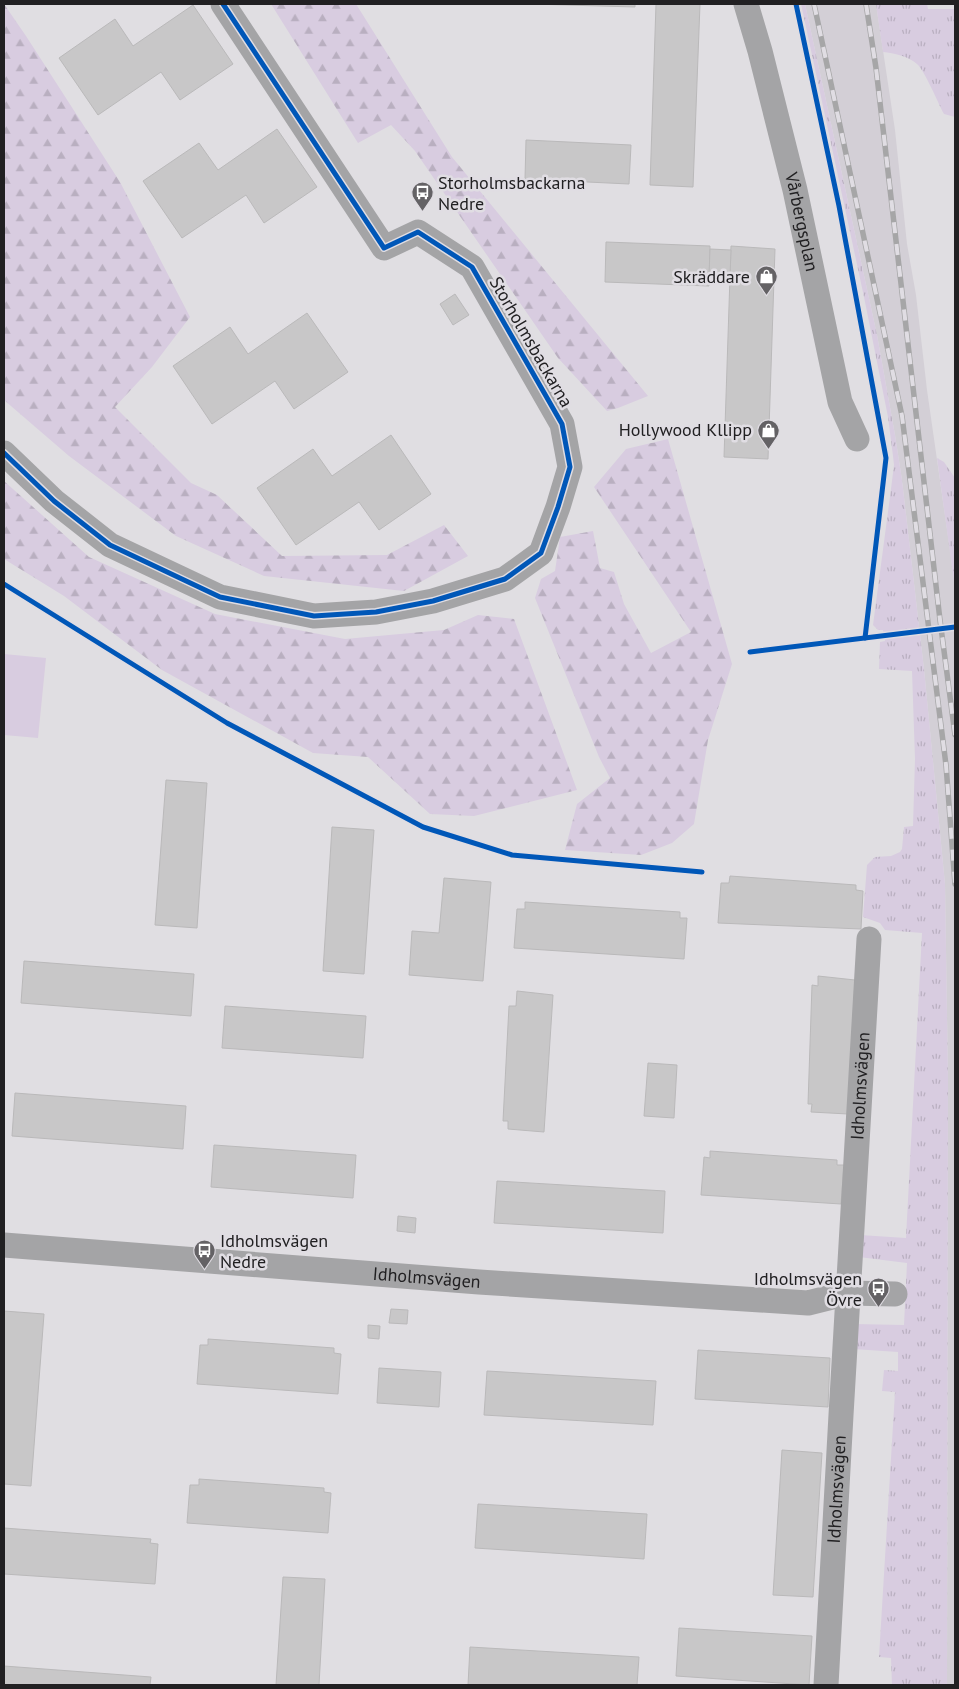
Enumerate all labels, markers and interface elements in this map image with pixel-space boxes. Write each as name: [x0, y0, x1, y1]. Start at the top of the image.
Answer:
street label: Vårbergsplan: [780, 169, 824, 273]
place label: Storholmsbackarna Nedre: [438, 171, 585, 215]
bus stop icon: Storholmsbackarna Nedre: [410, 181, 434, 212]
place label: Skräddare: [673, 265, 750, 288]
shop icon: Skräddare: [754, 265, 778, 296]
street label: Storholmsbackarna: [485, 272, 578, 411]
place label: Hollywood Kllipp: [619, 418, 752, 441]
shop icon: Hollywood Kllipp: [756, 418, 780, 449]
street label: Idholmsvägen: [845, 1031, 875, 1141]
place label: Idholmsvägen Nedre: [220, 1229, 328, 1273]
bus stop icon: Idholmsvägen Nedre: [192, 1239, 216, 1270]
street label: Idholmsvägen: [372, 1262, 482, 1293]
place label: Idholmsvägen Övre: [754, 1267, 862, 1311]
bus stop icon: Idholmsvägen Övre: [866, 1277, 890, 1308]
street label: Idholmsvägen: [822, 1435, 851, 1544]

